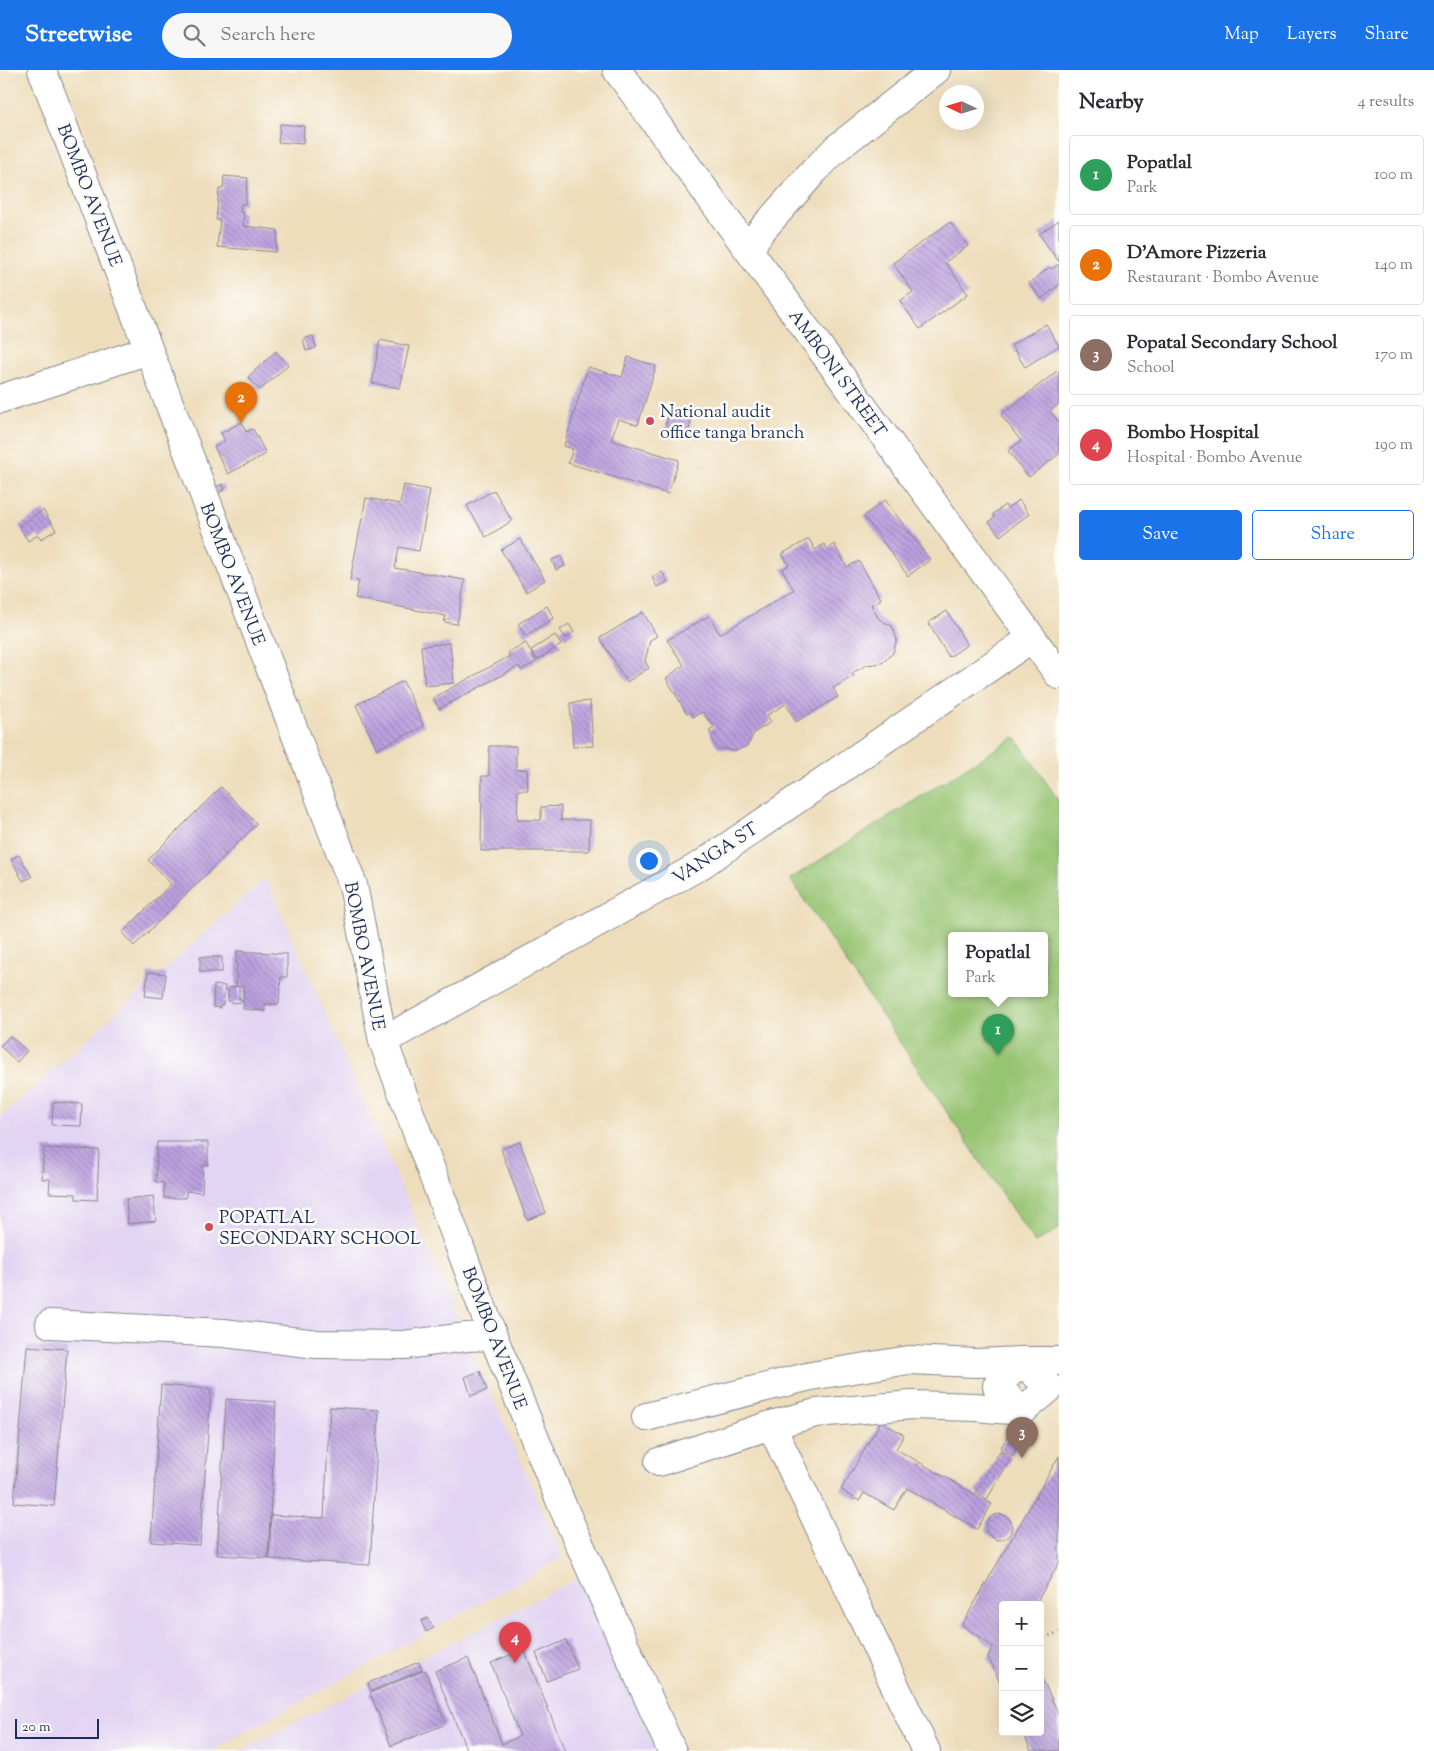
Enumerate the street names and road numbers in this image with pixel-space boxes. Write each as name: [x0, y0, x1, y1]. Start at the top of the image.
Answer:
street label: BOMBO AVENUE: [49, 121, 127, 271]
street label: AMBONI STREET: [781, 305, 892, 444]
street label: BOMBO AVENUE: [192, 500, 270, 650]
street label: VANGA ST: [668, 817, 764, 892]
street label: BOMBO AVENUE: [336, 880, 390, 1033]
street label: BOMBO AVENUE: [454, 1264, 532, 1414]

